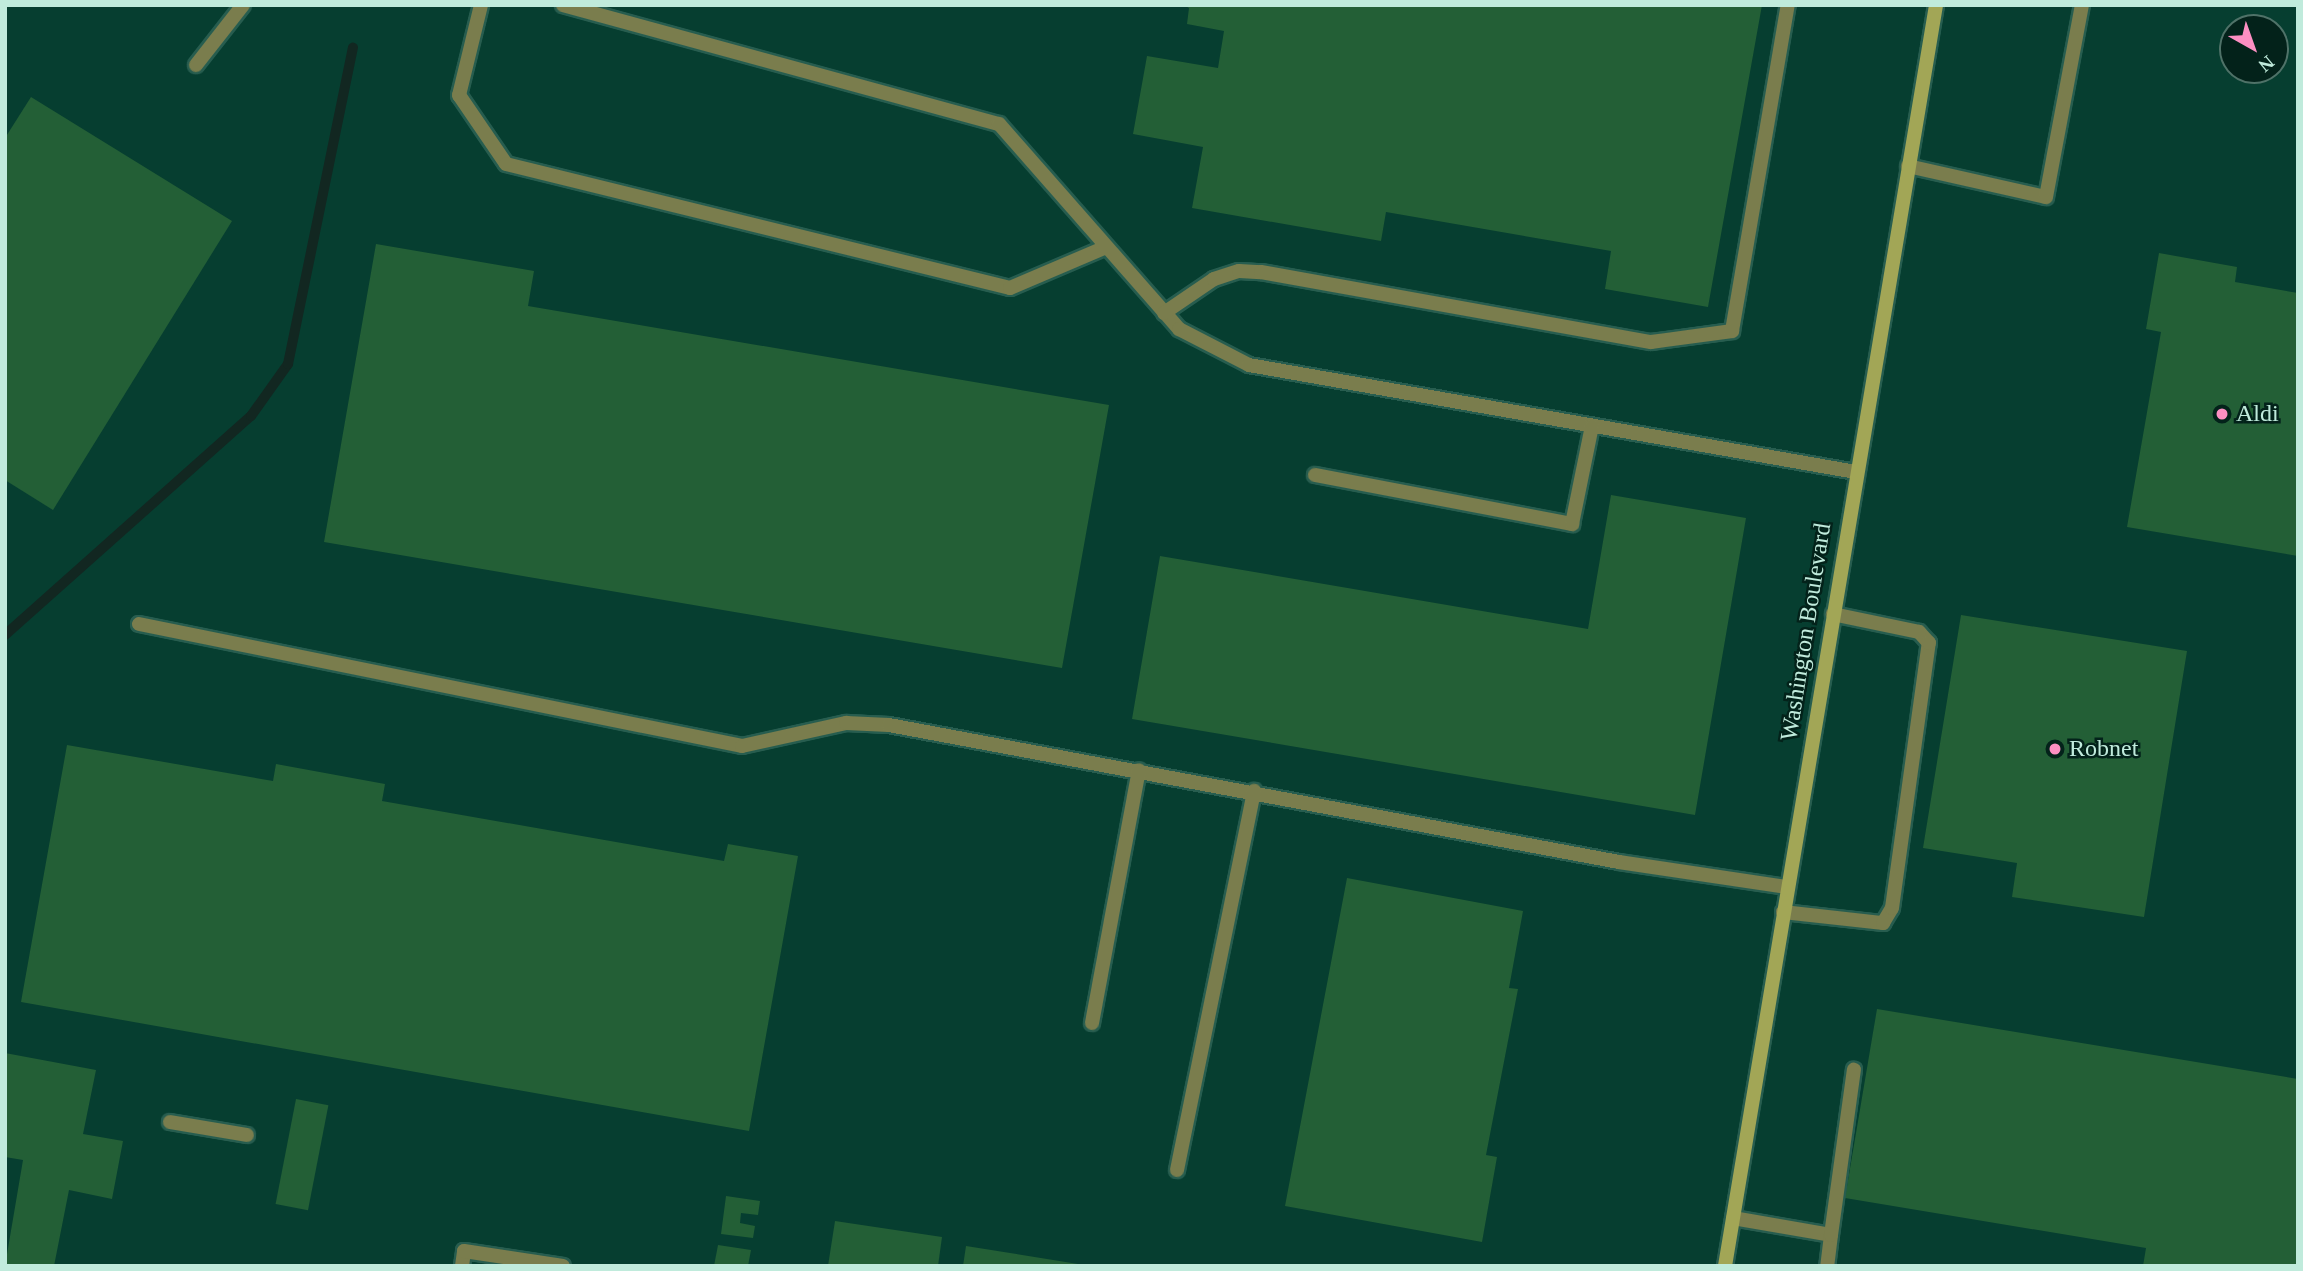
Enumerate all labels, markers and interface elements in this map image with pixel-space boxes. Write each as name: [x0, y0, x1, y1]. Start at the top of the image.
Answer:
north arrow: [2219, 14, 2289, 84]
text: N: [2255, 51, 2279, 76]
place label: Aldi: [2236, 400, 2279, 428]
marker: Aldi: [2214, 406, 2230, 422]
street label: Washington Boulevard: [1775, 521, 1837, 743]
place label: Robnet: [2069, 735, 2138, 763]
marker: Robnet: [2047, 741, 2063, 757]

